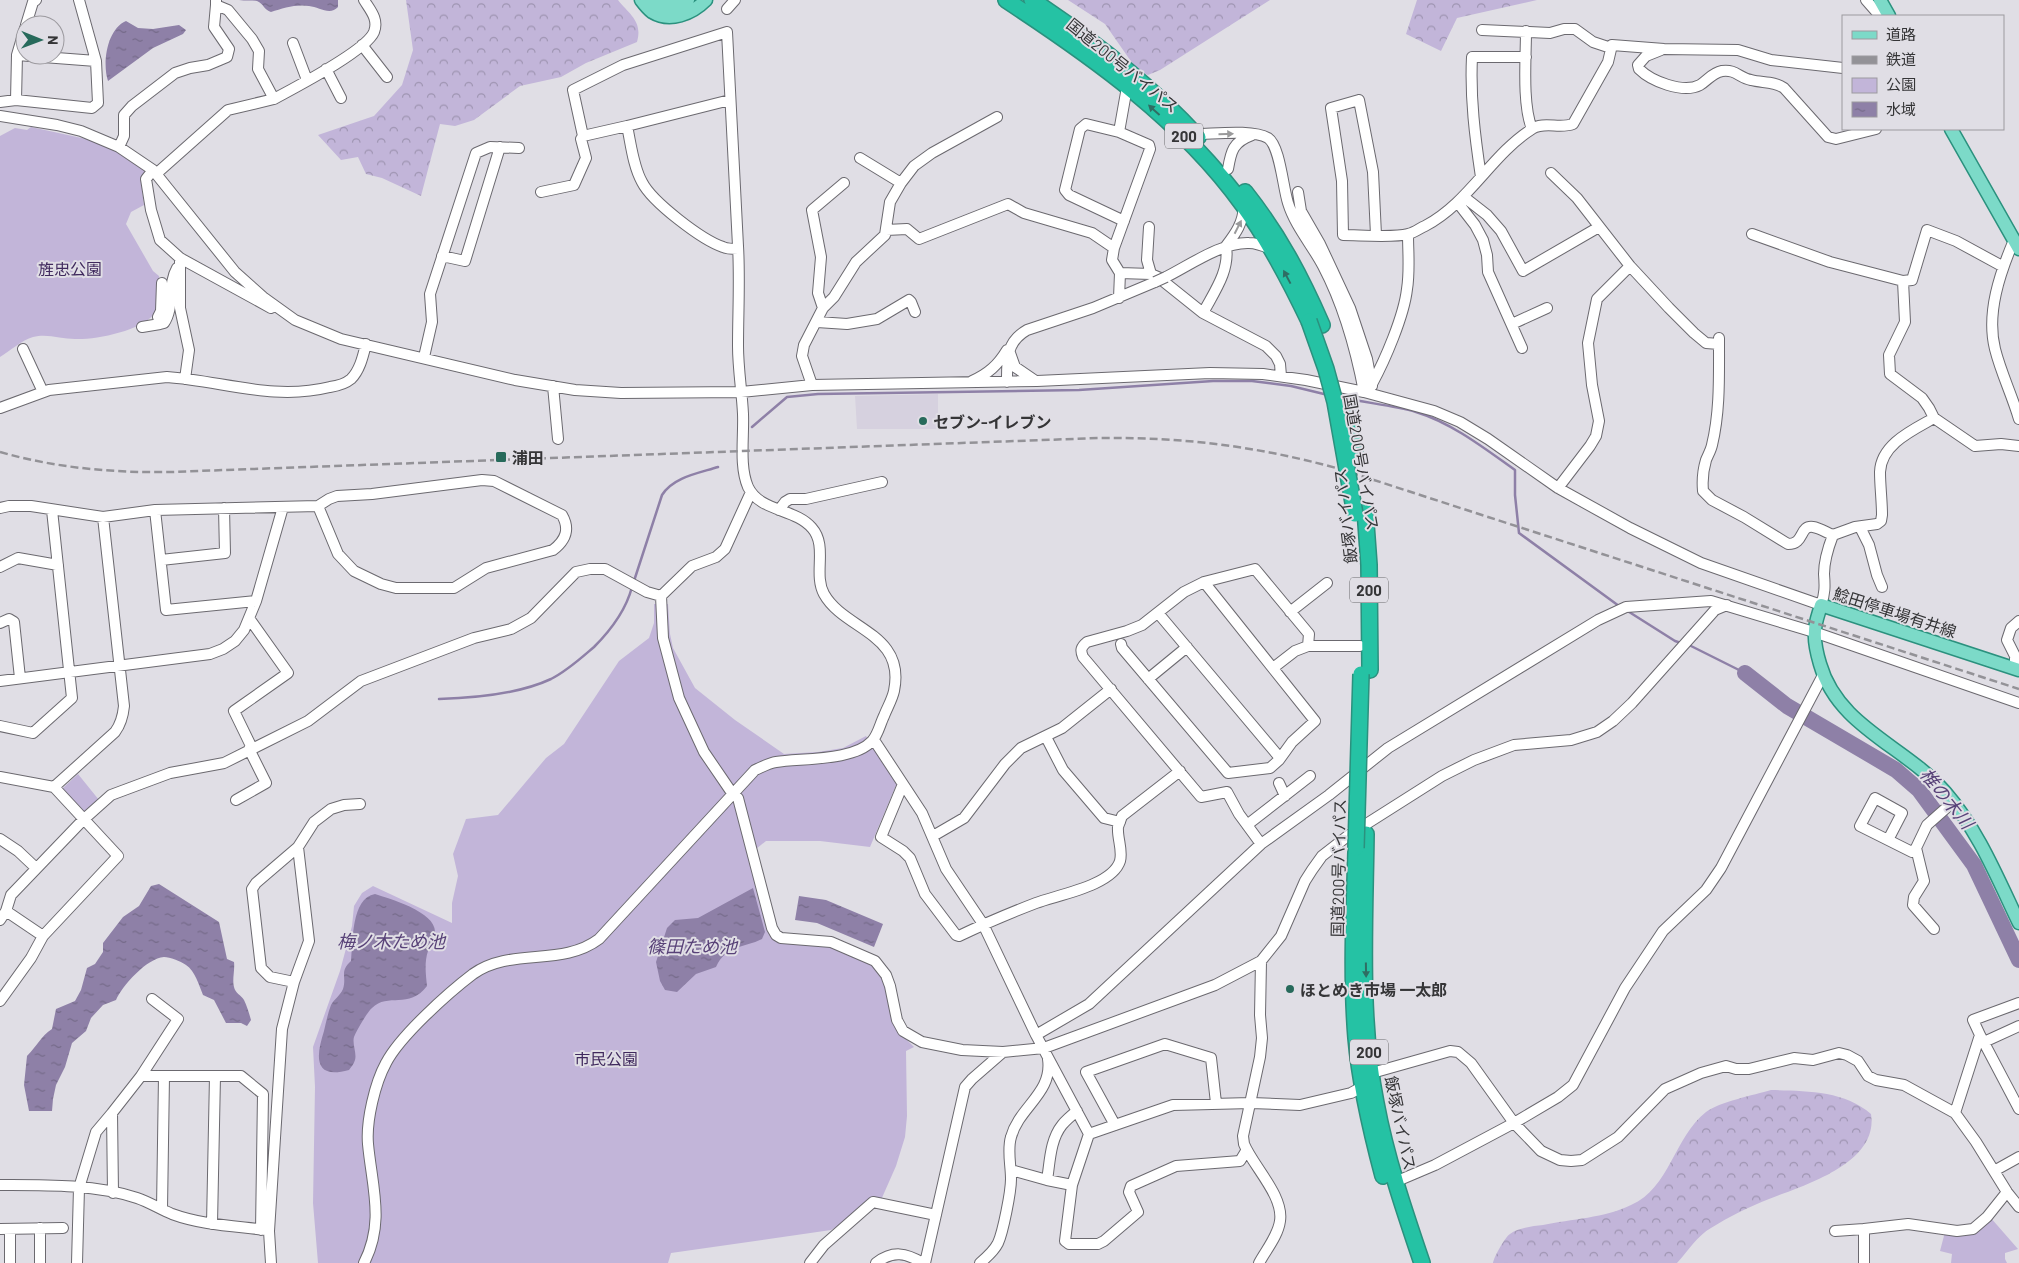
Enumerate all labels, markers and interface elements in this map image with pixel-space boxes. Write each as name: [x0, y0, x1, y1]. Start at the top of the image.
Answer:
street label: 国道200号バイパス: [1063, 14, 1183, 116]
north arrow: [15, 15, 65, 65]
legend: [1842, 15, 2004, 130]
text: 道路: [1886, 25, 1916, 43]
text: N: [45, 35, 62, 45]
text: 鉄道: [1886, 50, 1916, 68]
text: 公園: [1886, 75, 1916, 93]
text: 水域: [1886, 100, 1916, 118]
one-way arrow: [1149, 104, 1161, 116]
road number: 200: [1165, 124, 1203, 148]
one-way arrow: [1218, 130, 1234, 138]
one-way arrow: [1234, 220, 1242, 235]
park label: 旌忠公園: [38, 259, 102, 278]
one-way arrow: [1283, 271, 1292, 284]
street label: 国道200号バイパス: [1341, 392, 1383, 532]
place label: セブン-イレブン: [933, 412, 1052, 431]
marker: セブン-イレブン: [917, 415, 929, 427]
place label: 浦田: [512, 448, 544, 467]
marker: 浦田: [494, 450, 508, 464]
street label: 飯塚バイパス: [1330, 467, 1360, 565]
road number: 200: [1350, 578, 1388, 602]
street label: 鯰田停車場有井線: [1831, 583, 1959, 641]
water label: 椎の木川: [1916, 763, 1979, 834]
street label: 国道200号バイパス: [1327, 799, 1349, 937]
water label: 梅ノ木ため池: [337, 930, 447, 952]
water label: 篠田ため池: [647, 935, 739, 957]
one-way arrow: [1362, 962, 1370, 978]
place label: ほとめき市場 一太郎: [1300, 980, 1447, 999]
marker: ほとめき市場 一太郎: [1284, 983, 1296, 995]
road number: 200: [1350, 1040, 1388, 1064]
park label: 市民公園: [574, 1049, 638, 1068]
street label: 飯塚バイパス: [1382, 1074, 1420, 1172]

